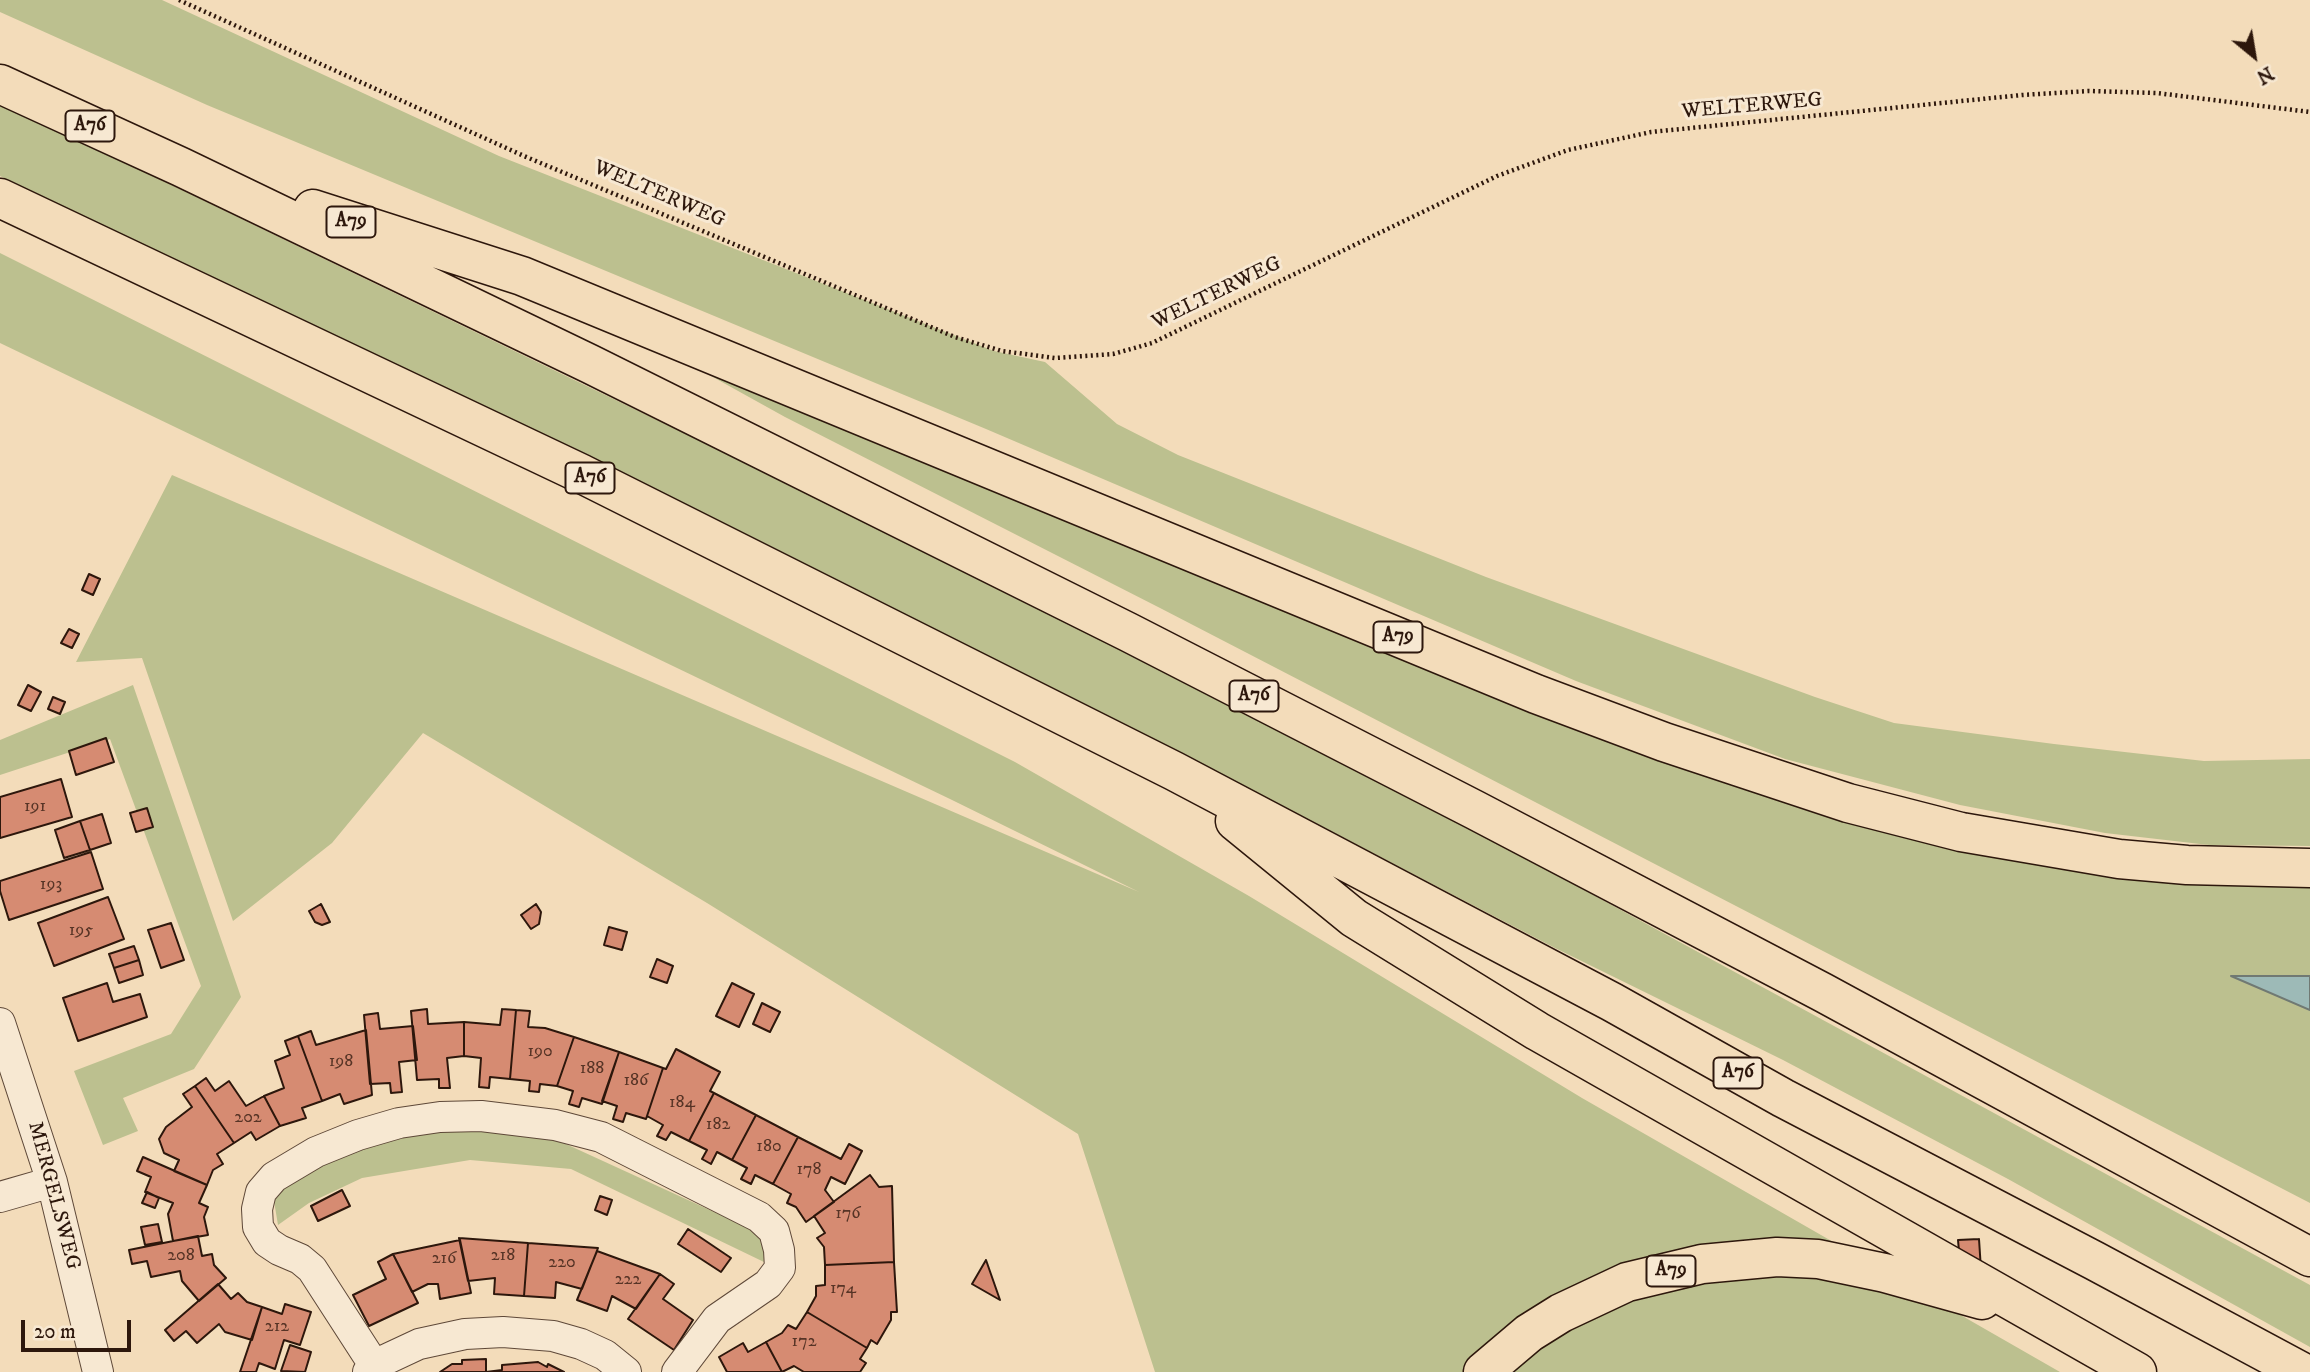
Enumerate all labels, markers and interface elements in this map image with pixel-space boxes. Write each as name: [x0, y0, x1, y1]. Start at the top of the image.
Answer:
north arrow: [2219, 21, 2289, 91]
text: N: [2252, 61, 2277, 88]
street label: WELTERWEG: [1681, 88, 1823, 126]
road number: A76: [66, 110, 114, 142]
street label: WELTERWEG: [589, 156, 729, 234]
road number: A79: [326, 206, 376, 238]
street label: WELTERWEG: [1148, 252, 1286, 336]
road number: A76: [566, 463, 614, 494]
road number: A79: [1374, 622, 1422, 652]
road number: A76: [1230, 680, 1278, 712]
house number: 191: [24, 796, 46, 818]
house number: 193: [40, 874, 62, 896]
house number: 195: [69, 920, 93, 942]
house number: 190: [527, 1041, 553, 1063]
house number: 198: [329, 1051, 353, 1073]
house number: 188: [580, 1058, 604, 1080]
road number: A76: [1714, 1058, 1762, 1088]
house number: 186: [624, 1070, 648, 1092]
house number: 184: [669, 1092, 695, 1114]
house number: 202: [234, 1107, 262, 1129]
house number: 182: [706, 1114, 730, 1136]
street label: MERGELSWEG: [21, 1119, 85, 1273]
house number: 180: [756, 1136, 782, 1158]
house number: 178: [796, 1159, 822, 1181]
house number: 176: [835, 1203, 861, 1225]
house number: 208: [167, 1245, 195, 1267]
house number: 218: [491, 1245, 515, 1267]
house number: 216: [432, 1248, 456, 1270]
house number: 220: [548, 1252, 576, 1274]
road number: A79: [1646, 1256, 1696, 1287]
house number: 222: [615, 1269, 641, 1291]
house number: 174: [830, 1278, 856, 1300]
scale bar: [24, 1306, 135, 1350]
house number: 212: [265, 1316, 289, 1338]
text: 20 m: [34, 1319, 76, 1345]
house number: 172: [792, 1331, 816, 1353]

